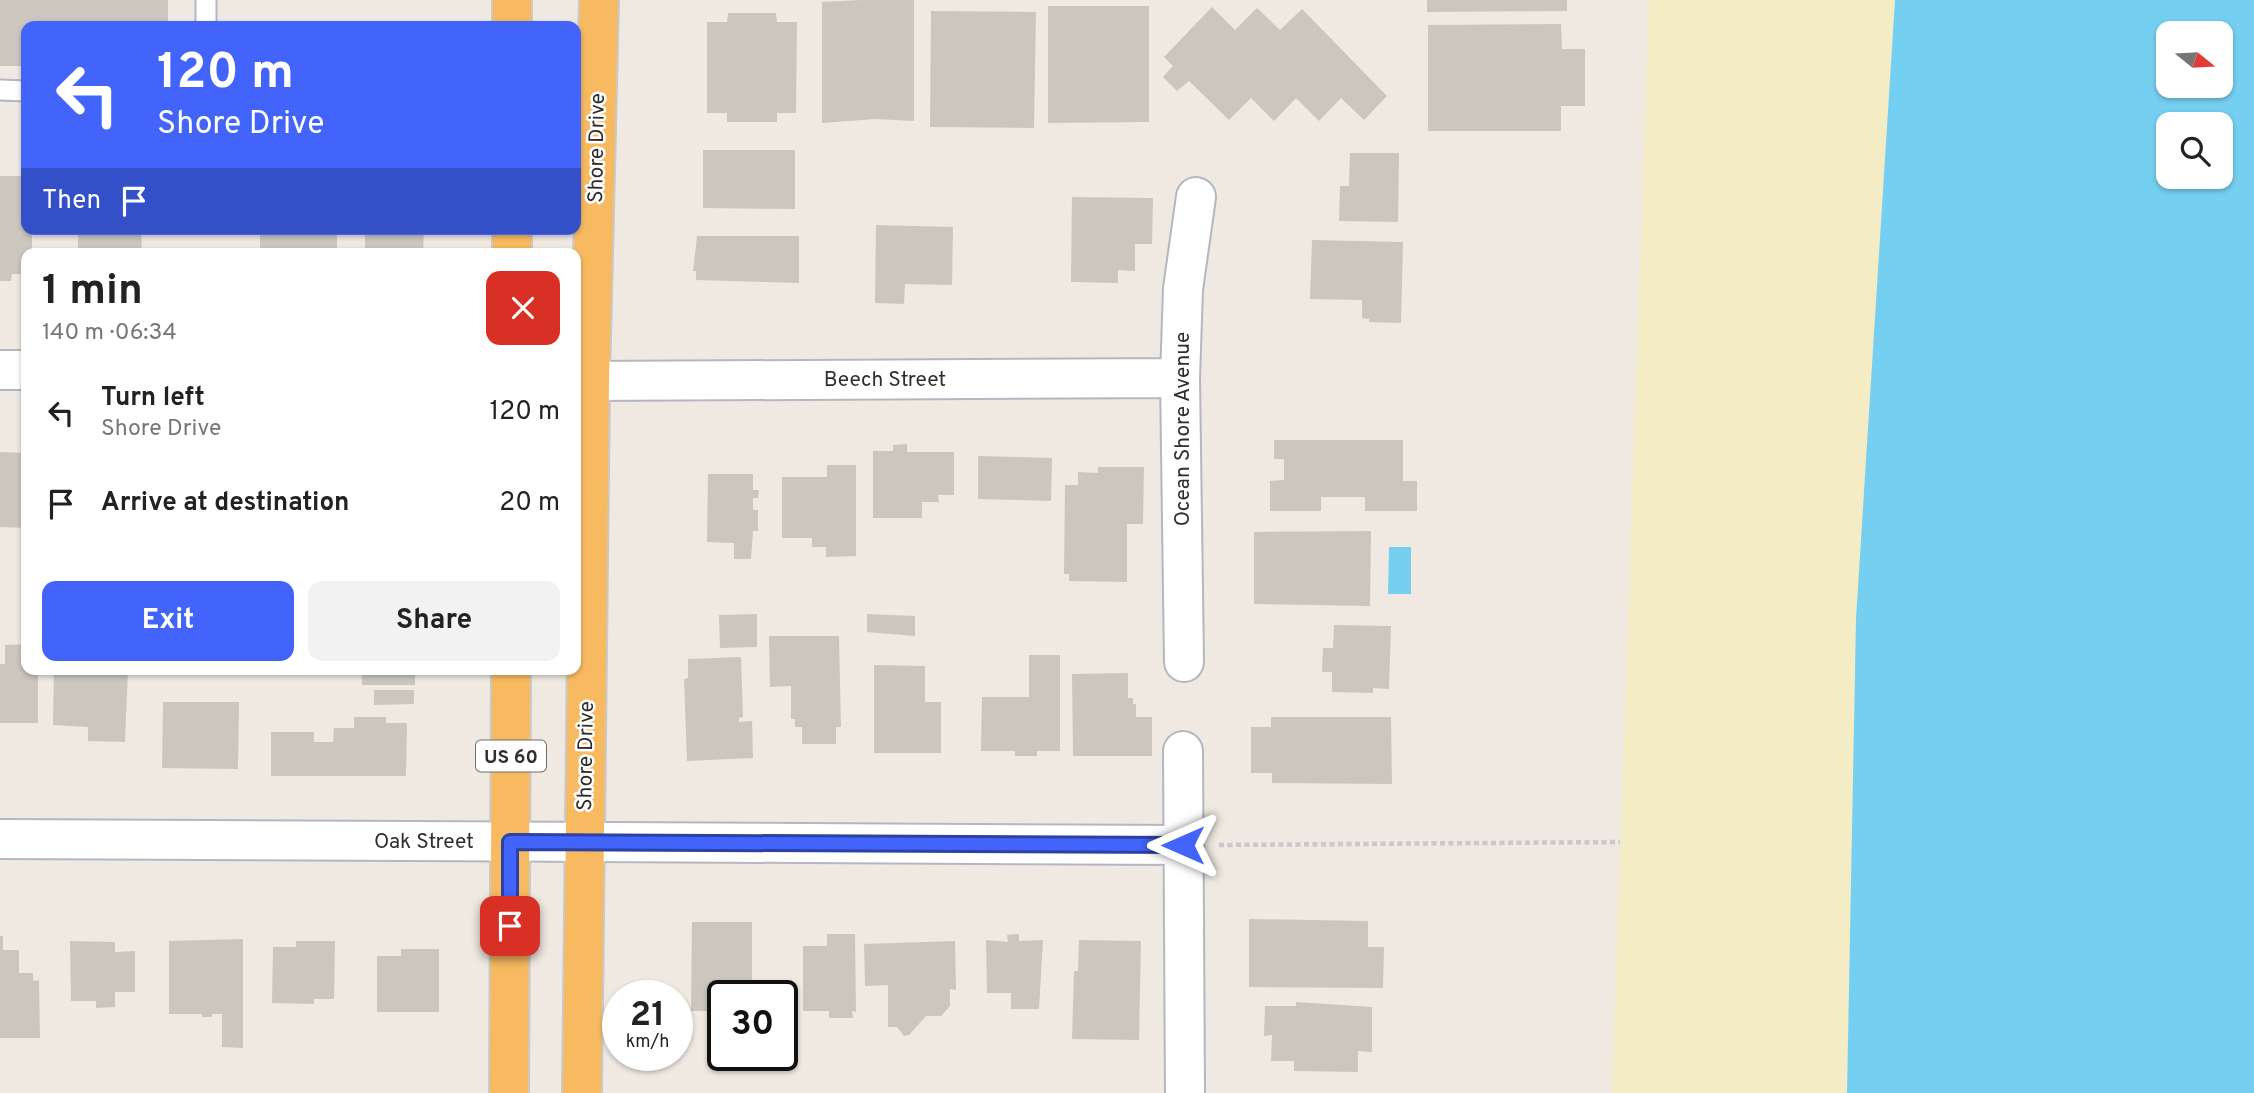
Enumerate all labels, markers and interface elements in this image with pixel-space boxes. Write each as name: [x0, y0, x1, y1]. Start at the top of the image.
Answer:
north arrow: [2156, 21, 2233, 98]
map controls: [2156, 21, 2233, 189]
text: 120 m: [157, 44, 294, 106]
icon: left: [42, 49, 133, 140]
street label: Shore Drive: [583, 93, 612, 203]
text: Shore Drive: [157, 105, 325, 145]
button: search: [2156, 112, 2233, 189]
icon: arrive: [115, 182, 153, 220]
text: Then: [42, 185, 101, 218]
text: 1 min: [42, 266, 143, 319]
button: close: [486, 271, 560, 345]
text: 140 m · 06:34: [42, 319, 177, 348]
street label: Ocean Shore Avenue: [1170, 332, 1197, 526]
street label: Beech Street: [824, 367, 946, 394]
text: Turn left: [101, 382, 205, 415]
icon: left: [42, 394, 80, 432]
text: 120 m: [490, 396, 560, 429]
text: Shore Drive: [101, 415, 221, 444]
icon: arrive: [42, 485, 80, 523]
text: Arrive at destination: [101, 487, 349, 520]
text: 20 m: [499, 487, 560, 520]
button: Exit: [42, 581, 294, 661]
button: Share: [308, 581, 560, 661]
street label: Shore Drive: [572, 701, 601, 811]
road number: US 60: [476, 740, 546, 772]
position arrow: [1146, 808, 1220, 882]
street label: Oak Street: [374, 829, 474, 856]
pin: [480, 896, 540, 956]
icon: arrive: [491, 907, 529, 945]
speed limit sign: 30: [707, 980, 798, 1071]
text: 21: [630, 994, 665, 1038]
text: km/h: [626, 1031, 669, 1054]

